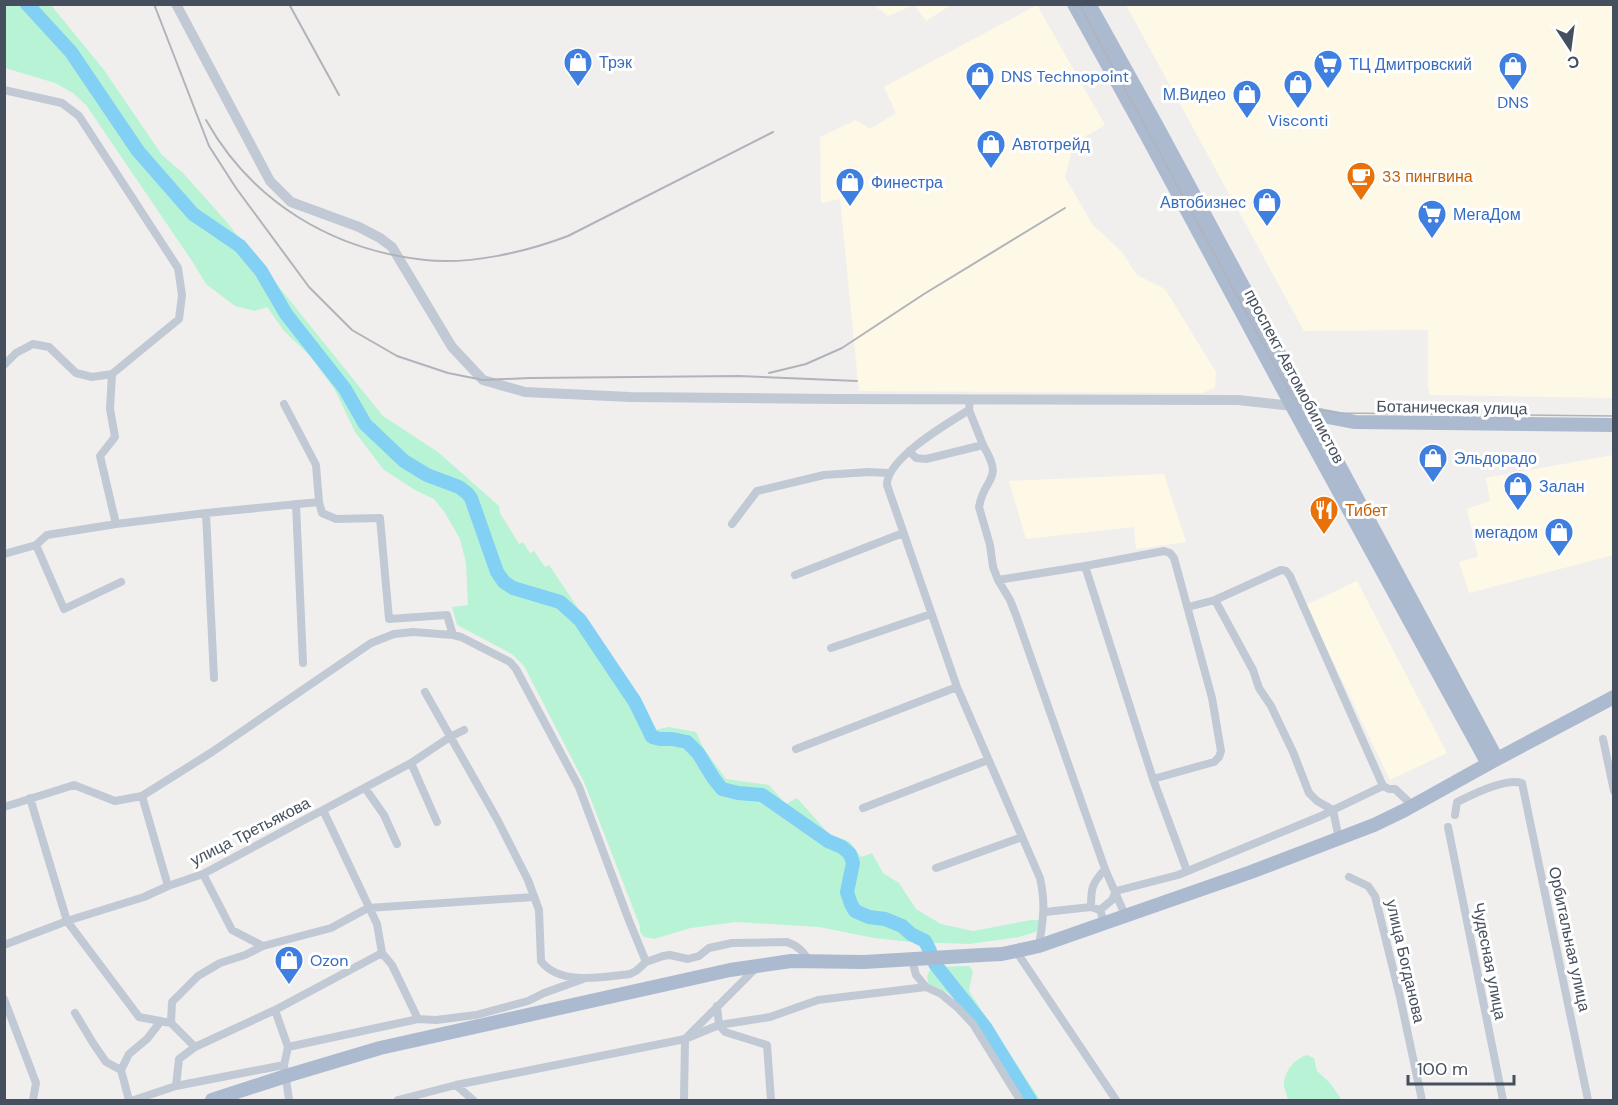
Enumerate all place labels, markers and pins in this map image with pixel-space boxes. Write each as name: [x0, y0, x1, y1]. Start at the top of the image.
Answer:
shop icon: Трэк: [562, 46, 594, 88]
supermarket icon: ТЦ Дмитровский: [1312, 48, 1344, 90]
shop icon: DNS: [1497, 50, 1529, 92]
place label: Трэк: [599, 52, 633, 73]
place label: ТЦ Дмитровский: [1349, 54, 1472, 75]
shop icon: DNS Technopoint: [964, 60, 996, 102]
place label: DNS Technopoint: [1001, 66, 1129, 87]
shop icon: Visconti: [1282, 68, 1314, 110]
shop icon: М.Видео: [1231, 78, 1263, 120]
place label: М.Видео: [1163, 84, 1226, 105]
place label: DNS: [1497, 92, 1529, 113]
place label: Visconti: [1268, 110, 1328, 131]
shop icon: Автотрейд: [975, 128, 1007, 170]
place label: Автотрейд: [1012, 134, 1091, 155]
cafe icon: 33 пингвина: [1345, 160, 1377, 202]
shop icon: Финестра: [834, 166, 866, 208]
place label: 33 пингвина: [1382, 166, 1473, 187]
place label: Финестра: [871, 172, 943, 193]
shop icon: Автобизнес: [1251, 186, 1283, 228]
place label: Автобизнес: [1160, 192, 1246, 213]
supermarket icon: МегаДом: [1416, 198, 1448, 240]
place label: МегаДом: [1453, 204, 1521, 225]
shop icon: Эльдорадо: [1417, 442, 1449, 484]
place label: Эльдорадо: [1454, 448, 1537, 469]
shop icon: Залан: [1502, 470, 1534, 512]
place label: Залан: [1539, 476, 1585, 497]
restaurant icon: Тибет: [1308, 494, 1340, 536]
place label: Тибет: [1345, 500, 1388, 521]
shop icon: мегадом: [1543, 516, 1575, 558]
place label: мегадом: [1474, 522, 1538, 543]
shop icon: Ozon: [273, 944, 305, 986]
place label: Ozon: [310, 950, 348, 971]

